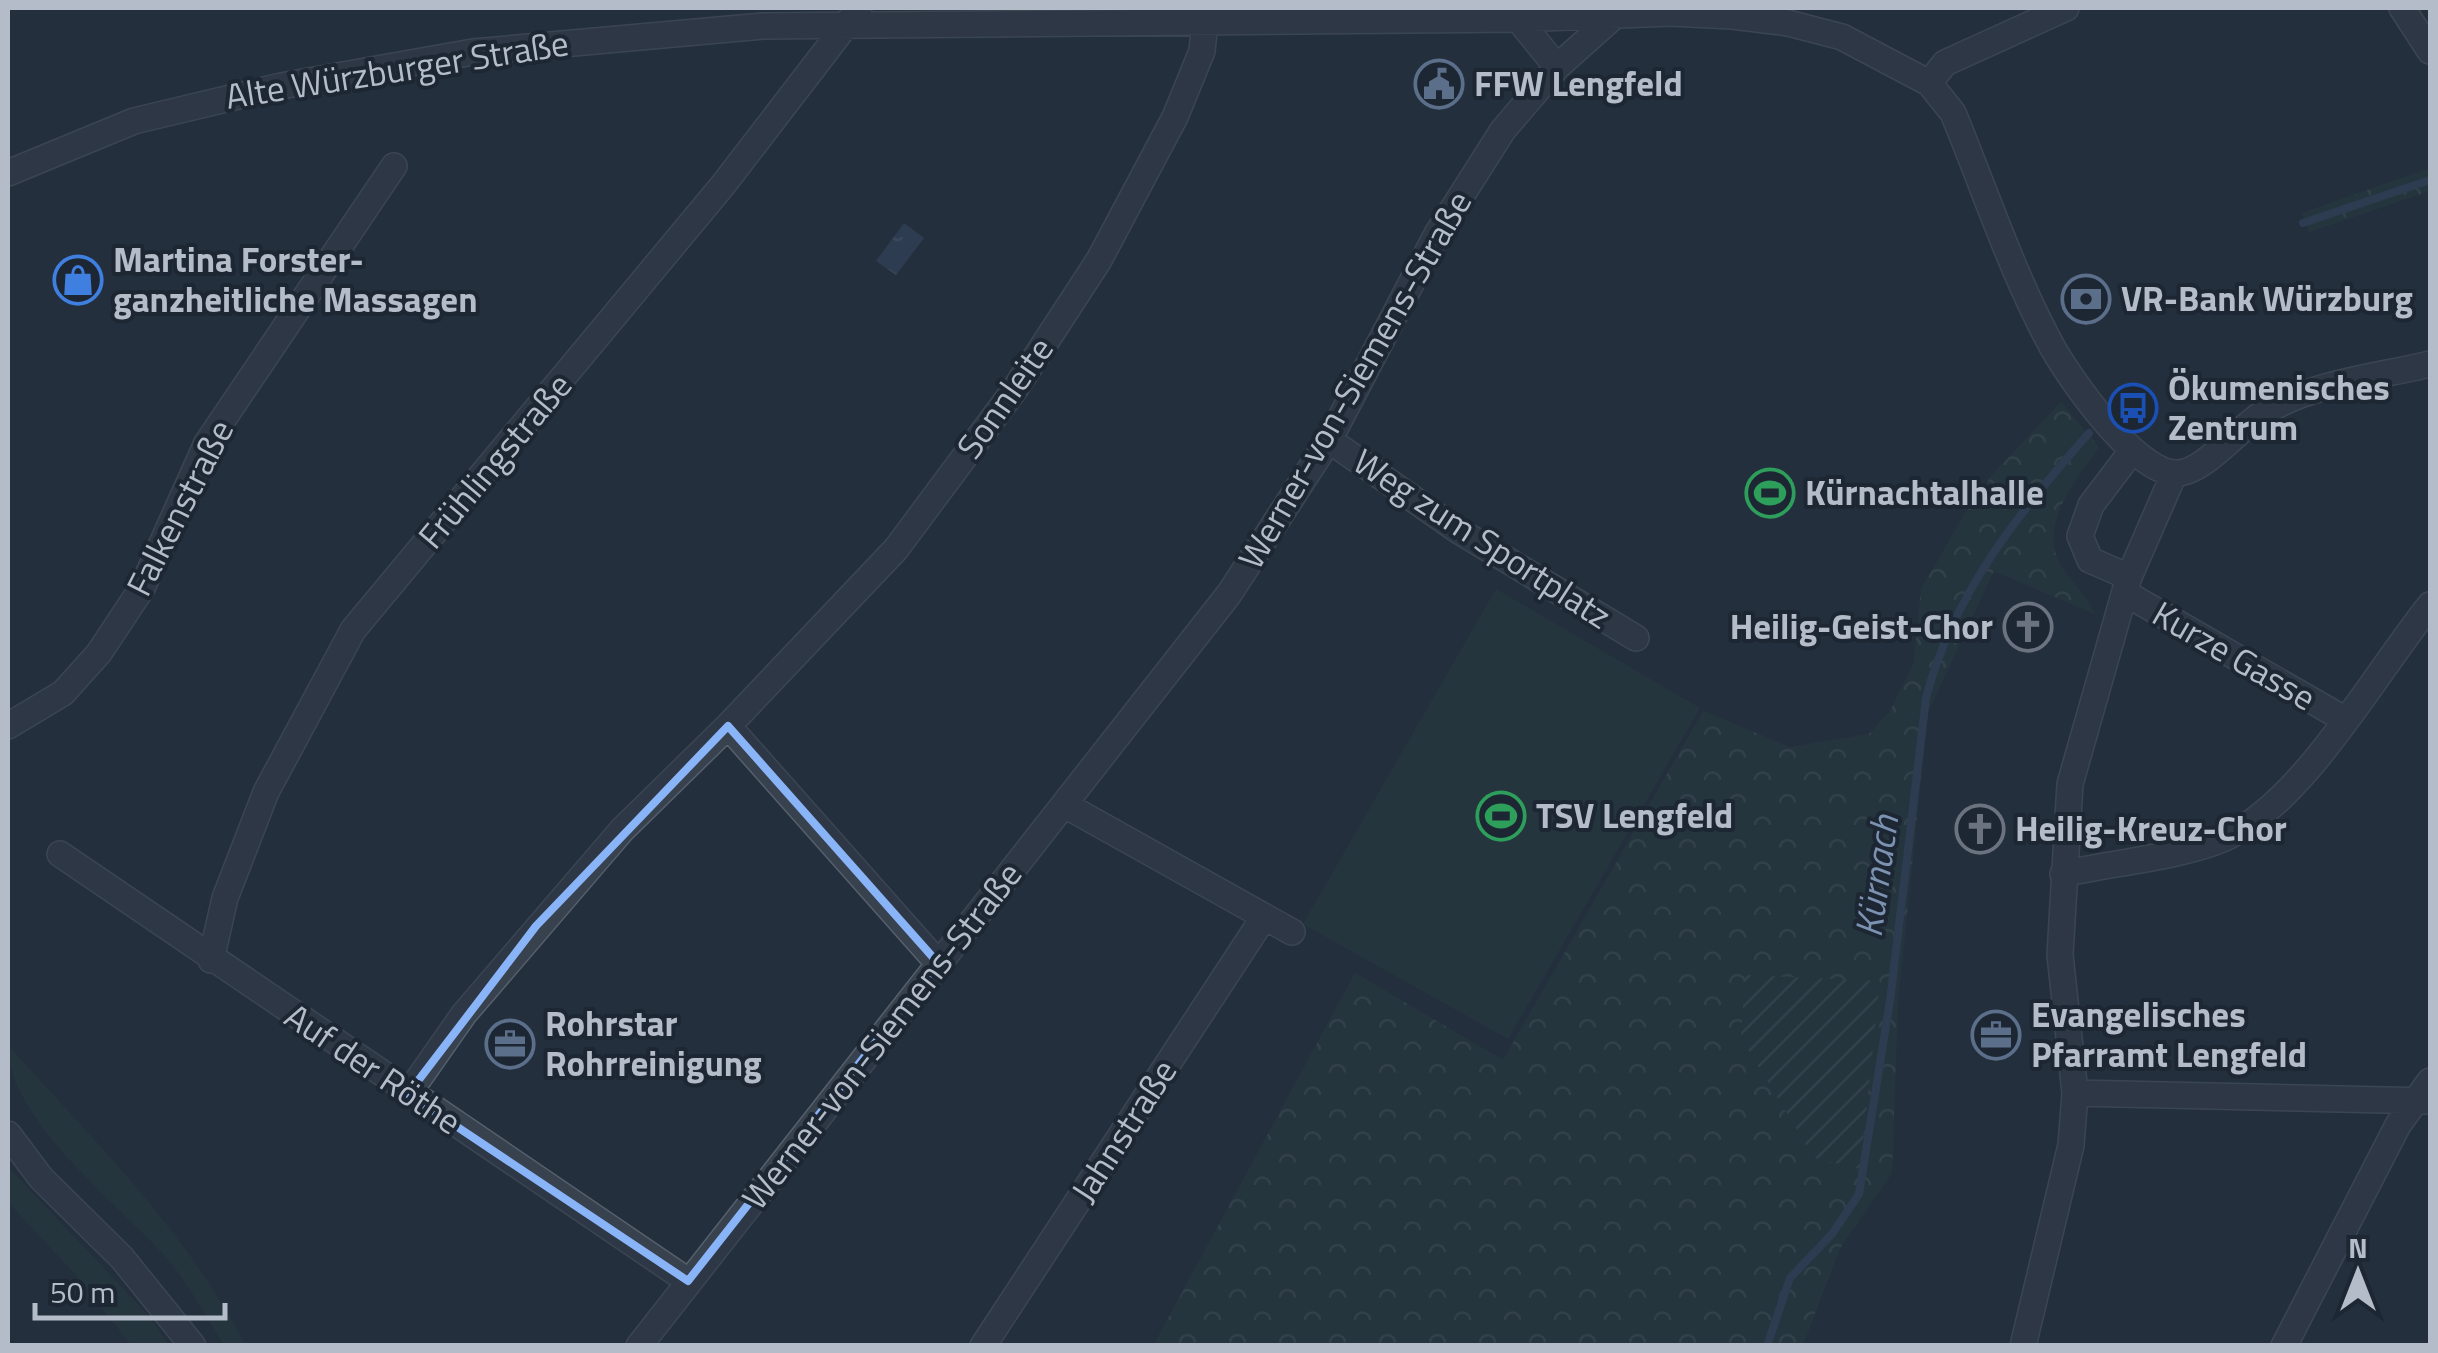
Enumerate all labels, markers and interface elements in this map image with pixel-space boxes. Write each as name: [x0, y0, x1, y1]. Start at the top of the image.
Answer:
street label: Alte Würzburger Straße: [221, 15, 572, 123]
place label: FFW Lengfeld: [1474, 56, 1683, 110]
public building icon: FFW Lengfeld: [1413, 58, 1465, 110]
street label: Werner-von-Siemens-Straße: [1224, 180, 1485, 579]
place label: Martina Forster- ganzheitliche Massagen: [113, 232, 478, 326]
shop icon: Martina Forster- ganzheitliche Massagen: [52, 254, 104, 306]
place label: VR-Bank Würzburg: [2121, 271, 2413, 325]
bank icon: VR-Bank Würzburg: [2060, 273, 2112, 325]
street label: Sonnleite: [942, 325, 1066, 470]
street label: Frühlingstraße: [404, 360, 584, 560]
place label: Ökumenisches Zentrum: [2168, 360, 2390, 454]
bus stop icon: Ökumenisches Zentrum: [2107, 382, 2159, 434]
street label: Falkenstraße: [112, 410, 247, 605]
street label: Weg zum Sportplatz: [1343, 434, 1622, 642]
place label: Kürnachtalhalle: [1805, 465, 2044, 519]
sports icon: Kürnachtalhalle: [1744, 467, 1796, 519]
street label: Kurze Gasse: [2143, 587, 2326, 724]
place label: Heilig-Geist-Chor: [1730, 599, 1993, 653]
church icon: Heilig-Geist-Chor: [2002, 601, 2054, 653]
place label: TSV Lengfeld: [1536, 788, 1733, 842]
sports icon: TSV Lengfeld: [1475, 790, 1527, 842]
place label: Heilig-Kreuz-Chor: [2015, 801, 2287, 855]
church icon: Heilig-Kreuz-Chor: [1954, 803, 2006, 855]
water label: Kürnach: [1839, 810, 1913, 941]
street label: Werner-von-Siemens-Straße: [728, 850, 1034, 1221]
place label: Evangelisches Pfarramt Lengfeld: [2031, 987, 2307, 1081]
street label: Auf der Röthe: [274, 989, 473, 1147]
place label: Rohrstar Rohrreinigung: [545, 996, 762, 1090]
office icon: Evangelisches Pfarramt Lengfeld: [1970, 1009, 2022, 1061]
office icon: Rohrstar Rohrreinigung: [484, 1018, 536, 1070]
street label: Jahnstraße: [1057, 1048, 1190, 1213]
north arrow: [2308, 1223, 2408, 1323]
text: N: [2348, 1226, 2368, 1269]
scale bar: [35, 1258, 225, 1320]
text: 50 m: [50, 1269, 115, 1315]

